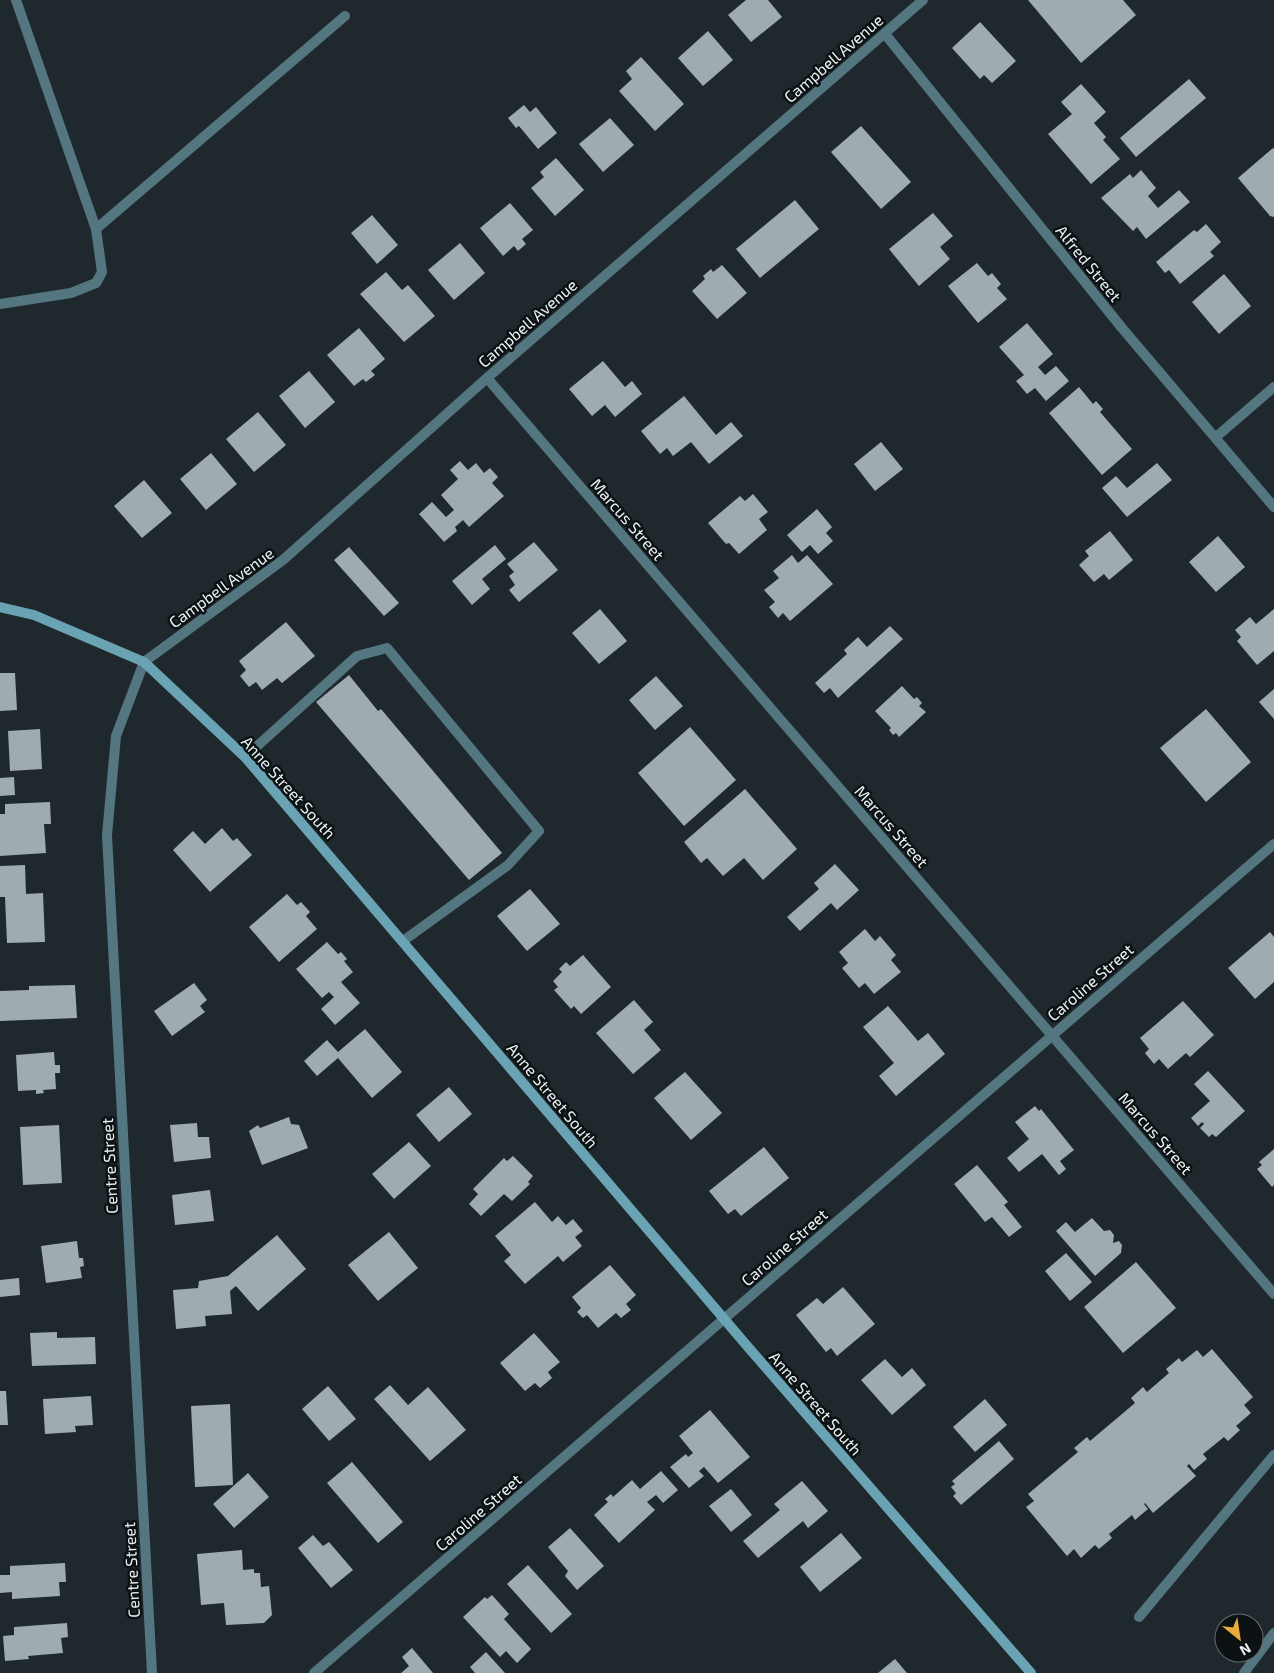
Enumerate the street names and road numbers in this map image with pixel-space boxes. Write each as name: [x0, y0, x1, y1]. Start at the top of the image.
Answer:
street label: Campbell Avenue: [780, 10, 886, 106]
street label: Alfred Street: [1052, 221, 1126, 305]
street label: Campbell Avenue: [474, 275, 580, 371]
street label: Marcus Street: [587, 474, 669, 564]
street label: Campbell Avenue: [165, 543, 277, 631]
street label: Anne Street South: [238, 732, 340, 842]
street label: Marcus Street: [851, 781, 933, 871]
street label: Caroline Street: [1043, 939, 1137, 1025]
street label: Anne Street South: [504, 1039, 602, 1151]
street label: Marcus Street: [1115, 1088, 1197, 1178]
street label: Centre Street: [97, 1118, 121, 1214]
street label: Caroline Street: [737, 1204, 831, 1290]
street label: Anne Street South: [766, 1347, 866, 1459]
street label: Caroline Street: [431, 1469, 525, 1555]
street label: Centre Street: [119, 1522, 143, 1618]

